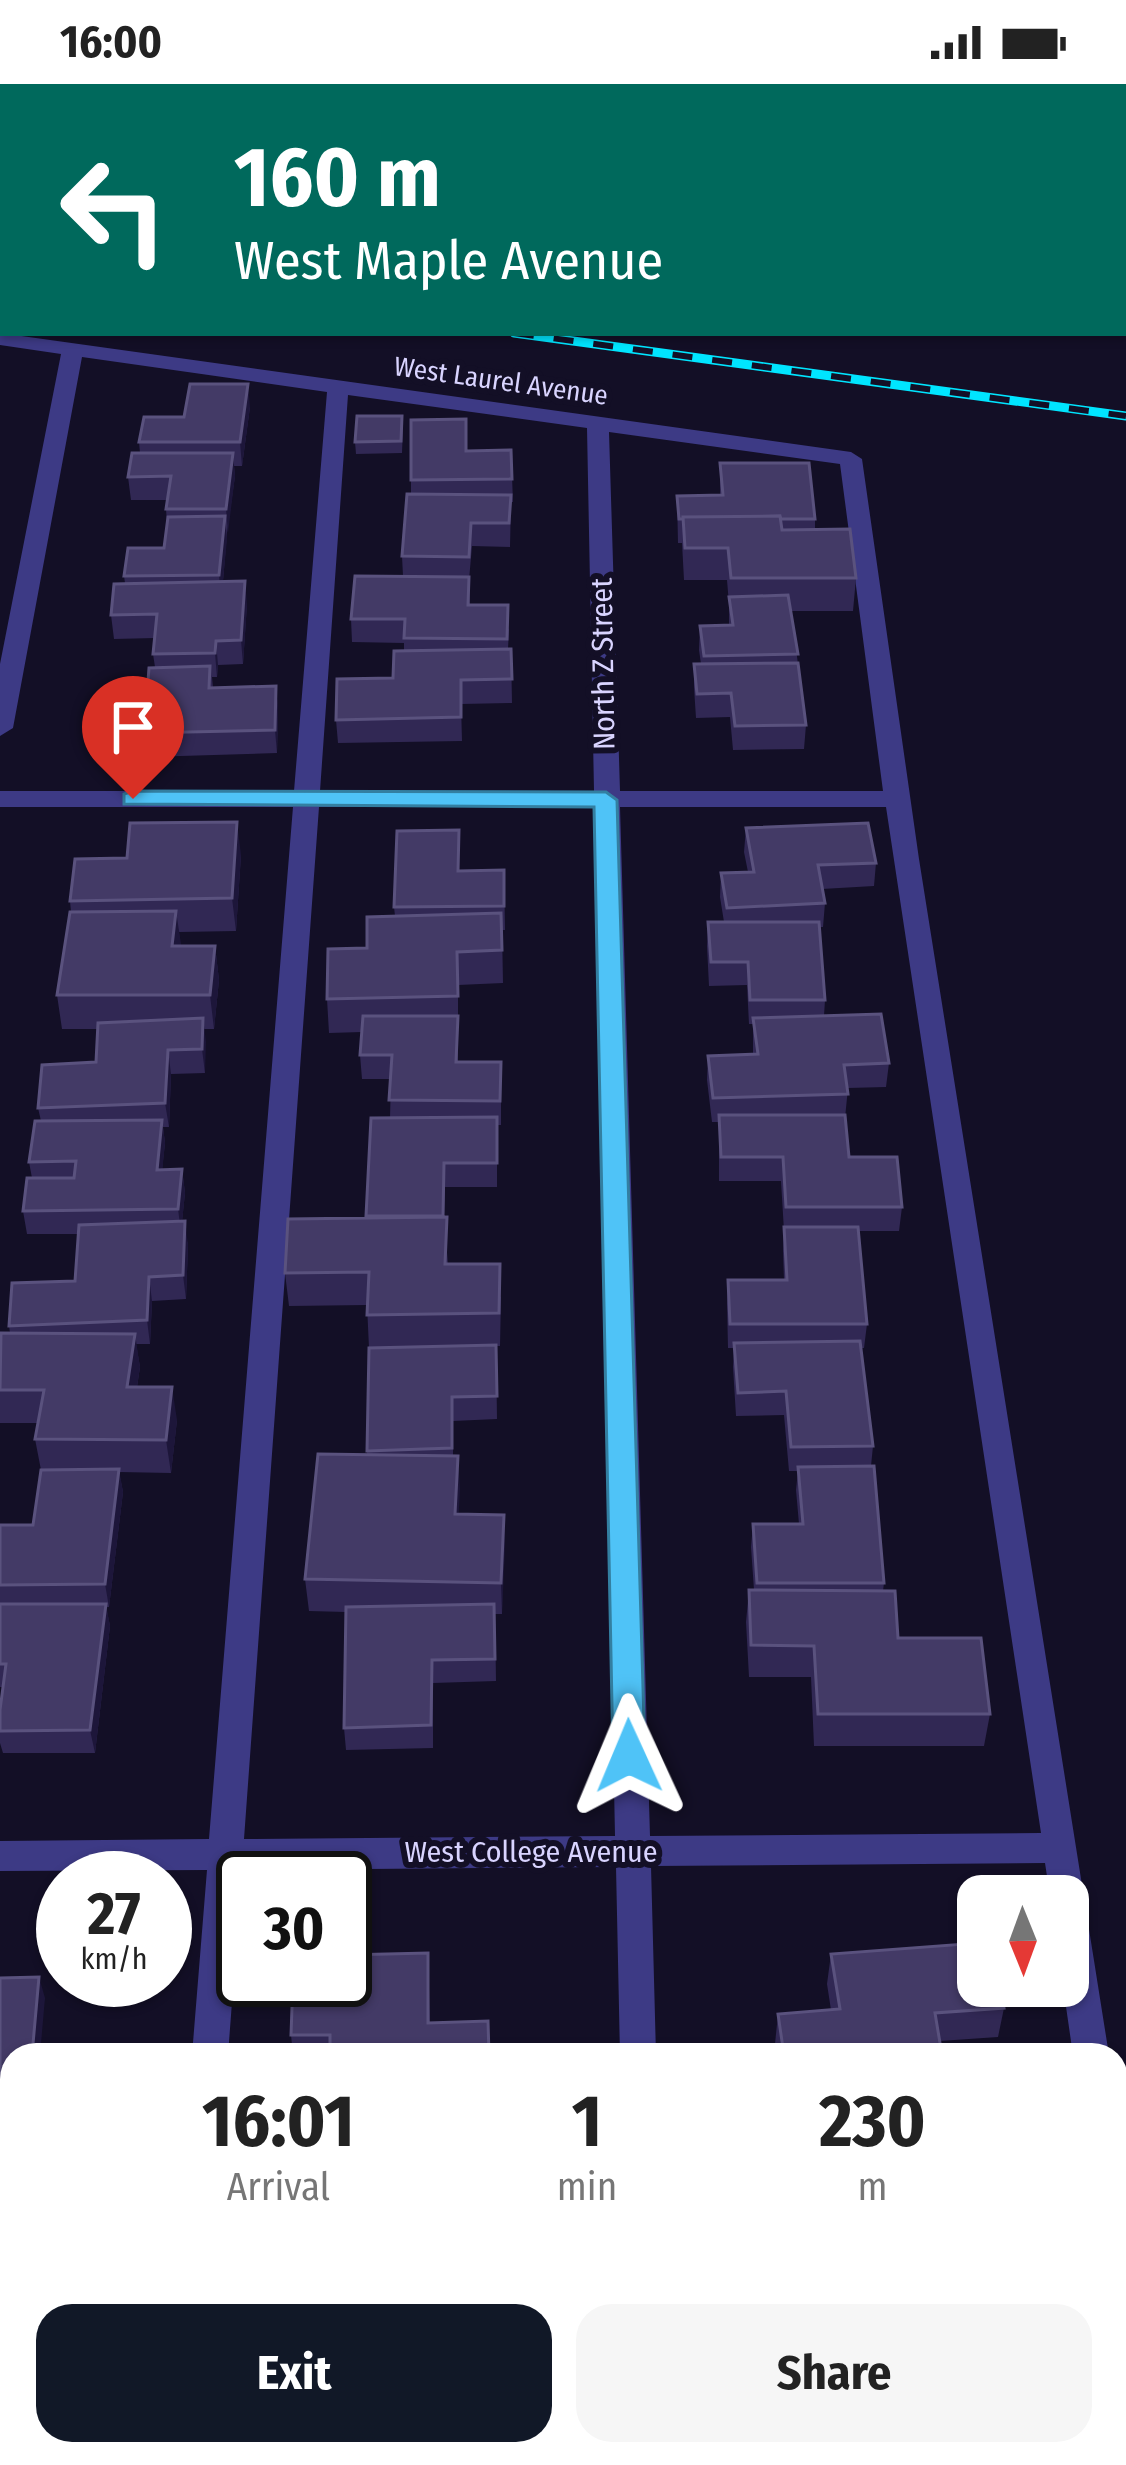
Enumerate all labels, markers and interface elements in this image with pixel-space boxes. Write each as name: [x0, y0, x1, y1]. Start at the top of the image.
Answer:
text: 16:00: [60, 15, 162, 69]
text: 160 m: [234, 127, 441, 228]
icon: left: [36, 132, 192, 288]
text: West Maple Avenue: [234, 229, 663, 293]
street label: West Laurel Avenue: [392, 350, 610, 412]
street label: North Z Street: [583, 577, 622, 750]
pin: [82, 676, 184, 799]
icon: arrive: [100, 694, 166, 760]
position arrow: [566, 1693, 692, 1819]
street label: West College Avenue: [404, 1834, 658, 1870]
speed limit sign: 30: [216, 1851, 372, 2007]
north arrow: [957, 1875, 1089, 2007]
map controls: [957, 1875, 1089, 2007]
text: 27: [87, 1878, 141, 1950]
text: km/h: [81, 1941, 147, 1977]
text: 16:01: [202, 2079, 355, 2165]
text: 1: [572, 2079, 602, 2165]
text: 230: [819, 2079, 926, 2165]
text: Arrival: [227, 2164, 330, 2210]
text: min: [557, 2164, 617, 2210]
text: m: [858, 2164, 888, 2210]
button: Exit: [36, 2304, 552, 2442]
button: Share: [576, 2304, 1092, 2442]

